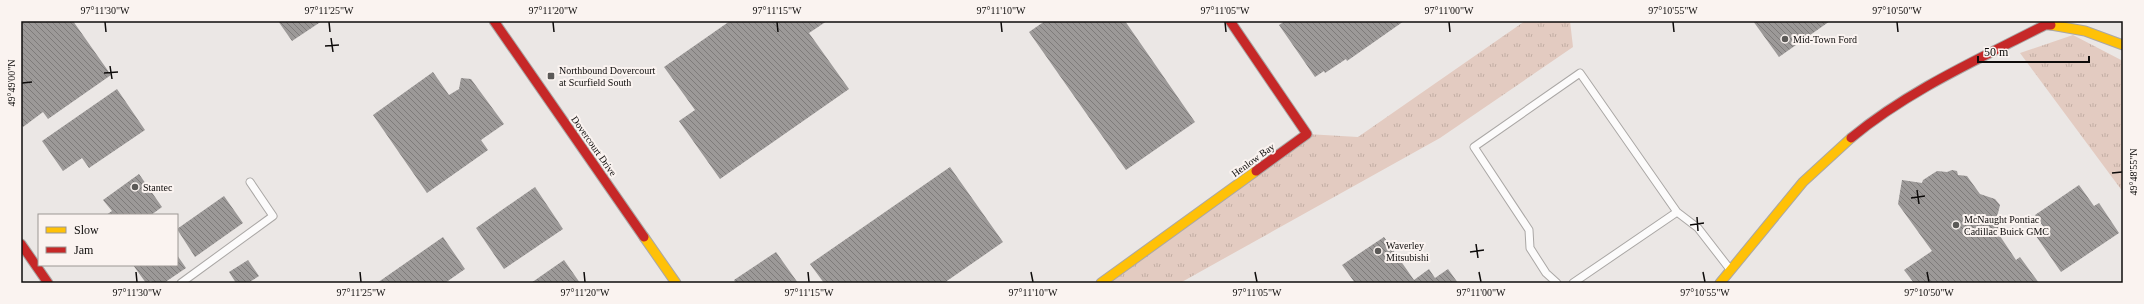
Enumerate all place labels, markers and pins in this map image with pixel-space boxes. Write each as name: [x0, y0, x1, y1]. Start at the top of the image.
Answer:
marker: Mid-Town Ford: [1780, 34, 1790, 44]
place label: Mid-Town Ford: [1793, 34, 1857, 45]
place label: Northbound Dovercourt at Scurfield South: [559, 65, 656, 88]
marker: Northbound Dovercourt at Scurfield South: [546, 71, 556, 81]
marker: Stantec: [130, 182, 140, 192]
place label: Stantec: [143, 182, 173, 193]
place label: McNaught Pontiac Cadillac Buick GMC: [1964, 214, 2049, 237]
marker: McNaught Pontiac Cadillac Buick GMC: [1951, 220, 1961, 230]
place label: Waverley Mitsubishi: [1386, 240, 1429, 263]
marker: Waverley Mitsubishi: [1373, 246, 1383, 256]

